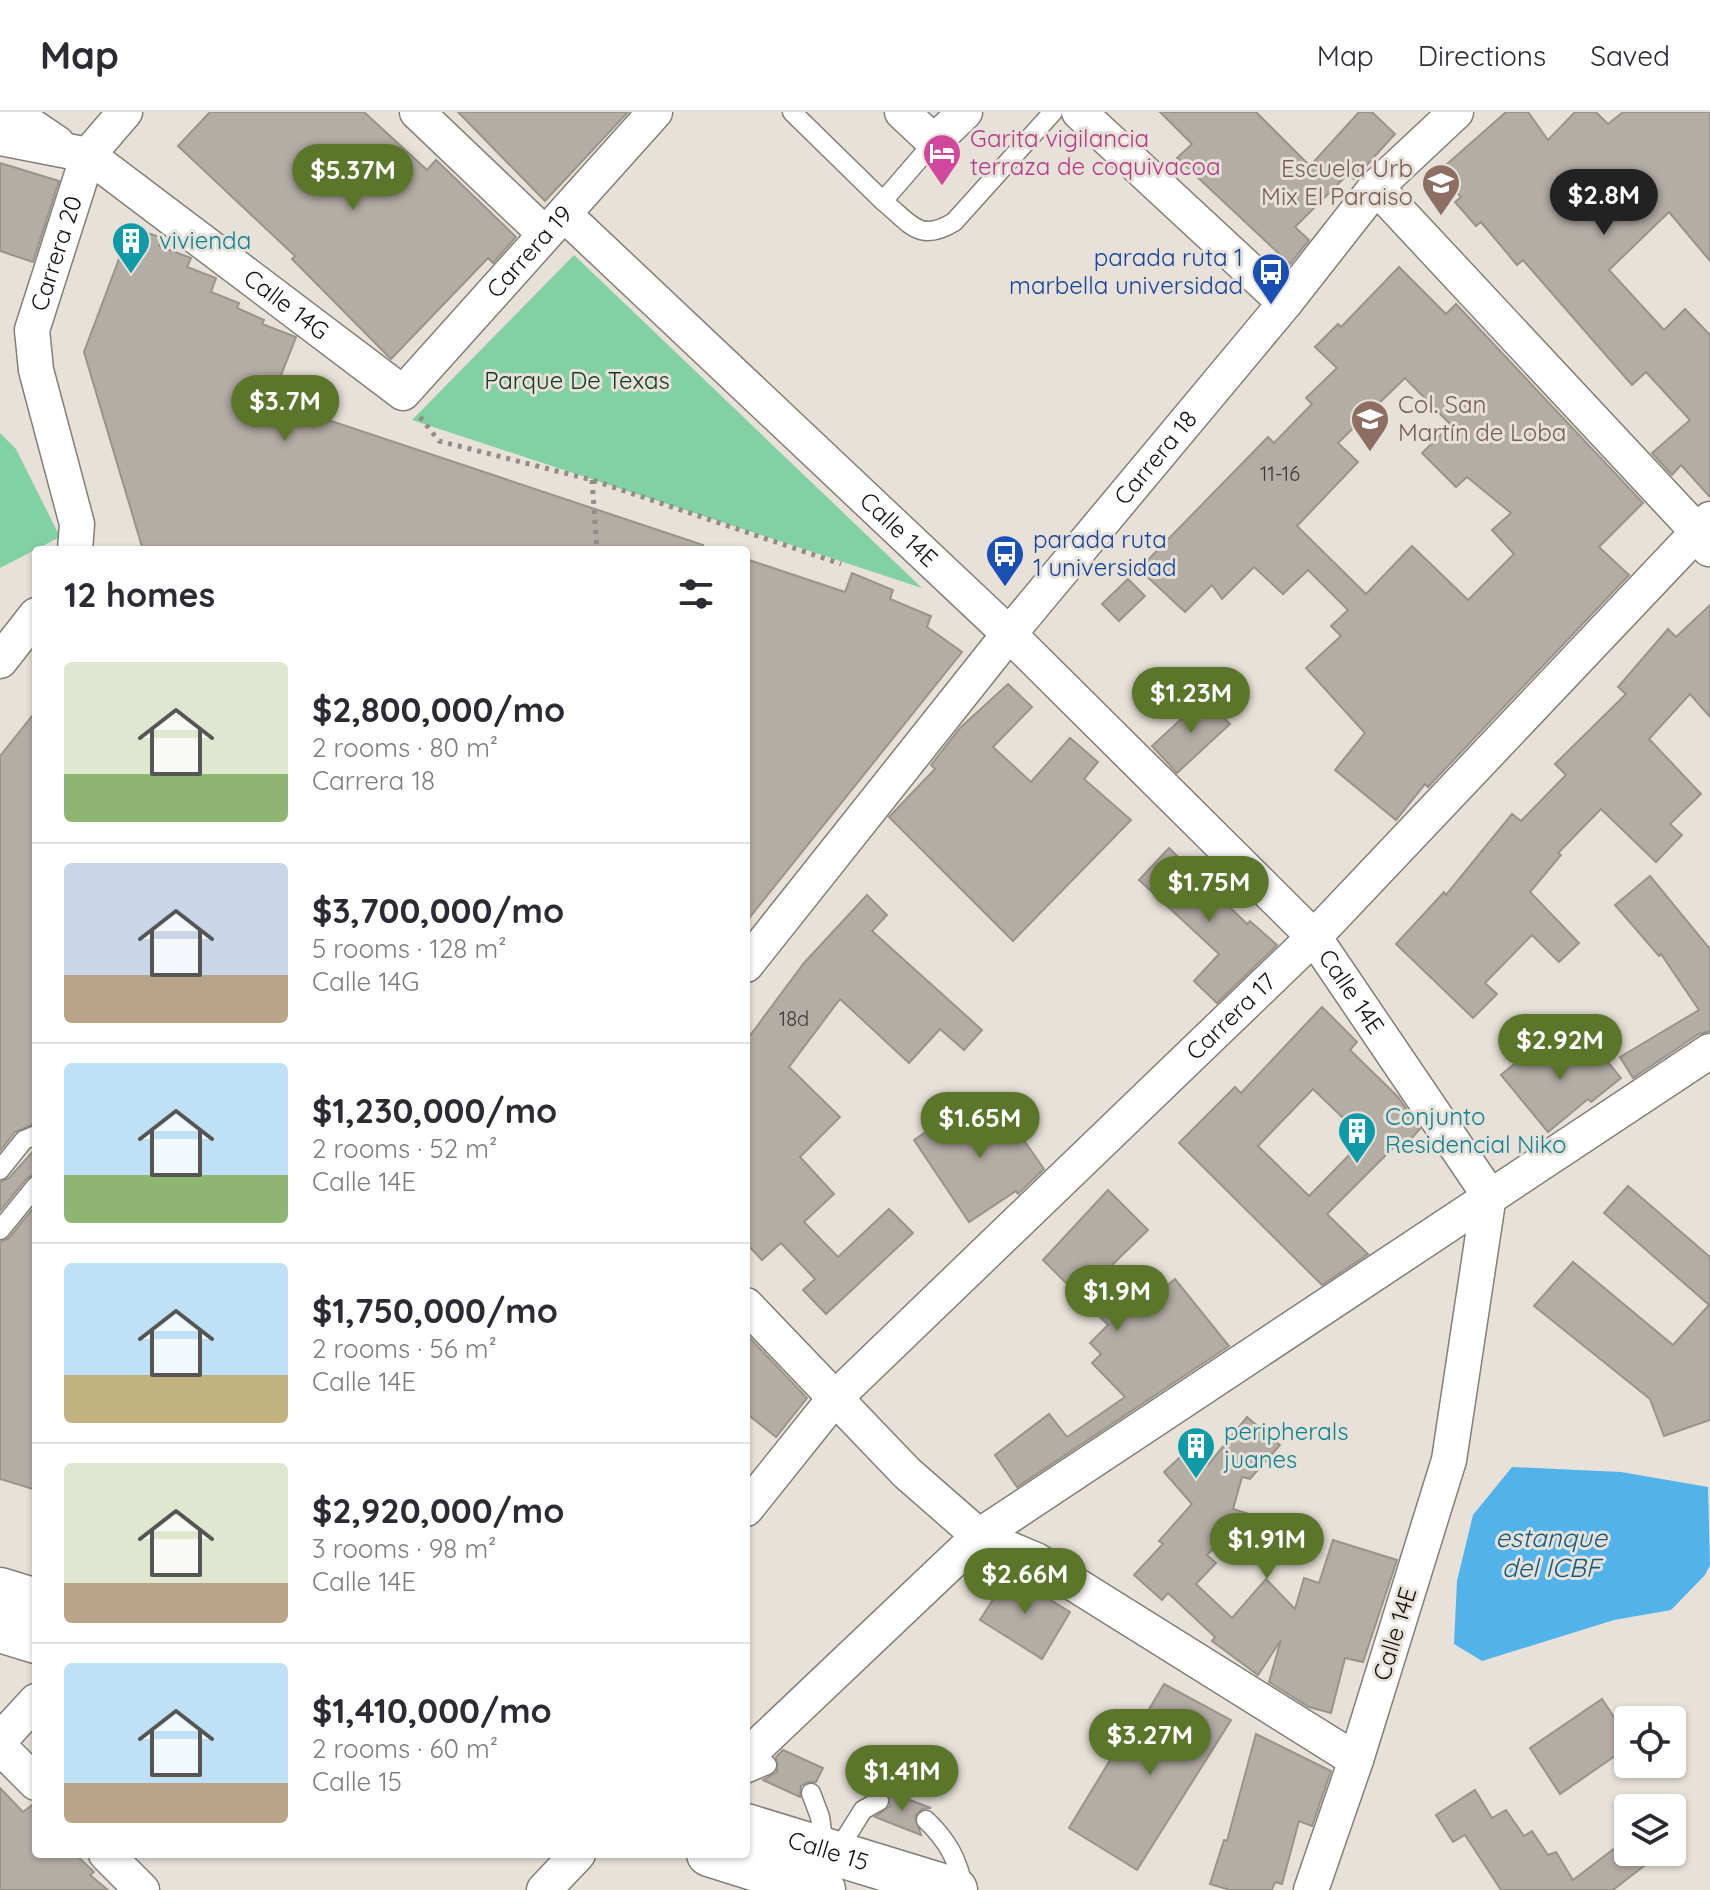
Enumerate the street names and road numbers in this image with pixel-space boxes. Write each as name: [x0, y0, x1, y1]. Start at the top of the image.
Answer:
street label: Carrera 20: [23, 192, 88, 315]
street label: Carrera 19: [480, 199, 578, 304]
street label: Calle 14G: [238, 262, 335, 346]
street label: Carrera 18: [1107, 404, 1203, 511]
street label: Calle 14E: [854, 485, 944, 573]
street label: Calle 14E: [1313, 943, 1391, 1039]
street label: Carrera 17: [1179, 966, 1282, 1066]
street label: Calle 14E: [1366, 1583, 1422, 1684]
street label: Calle 15: [784, 1824, 873, 1877]

